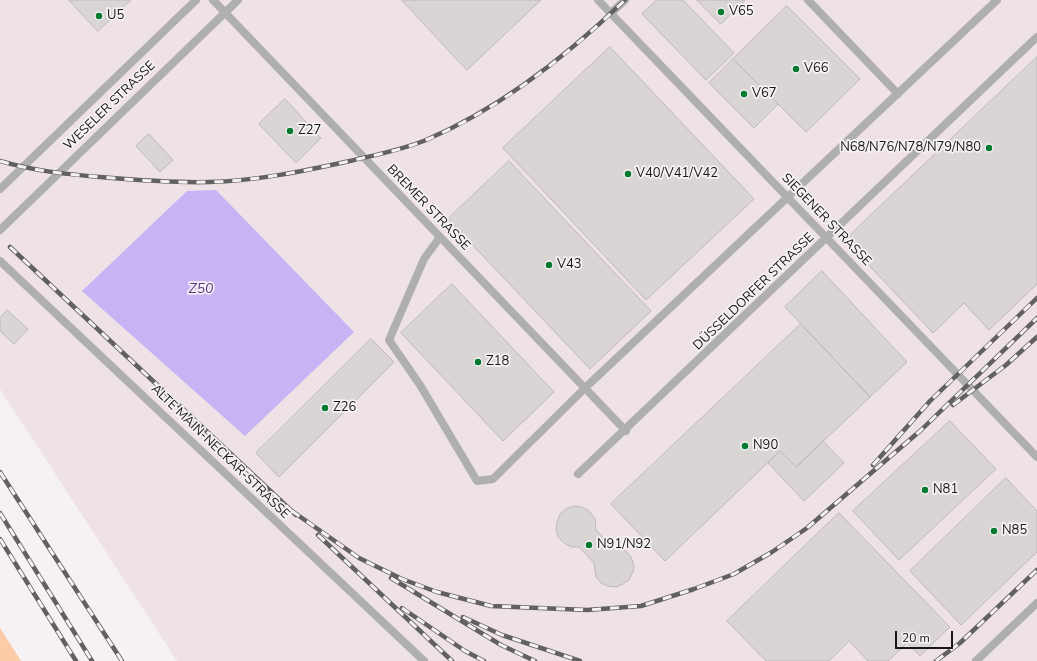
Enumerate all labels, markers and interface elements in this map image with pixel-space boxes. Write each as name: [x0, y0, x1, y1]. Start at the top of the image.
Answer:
place label: V65: [729, 4, 754, 20]
marker: V65: [716, 7, 726, 17]
place label: U5: [107, 8, 124, 24]
marker: U5: [94, 11, 104, 21]
street label: WESELER STRASSE: [61, 58, 159, 154]
place label: V66: [804, 61, 829, 77]
marker: V66: [791, 64, 801, 74]
place label: V67: [752, 86, 777, 102]
marker: V67: [739, 89, 749, 99]
place label: Z27: [298, 123, 321, 139]
marker: Z27: [285, 126, 295, 136]
place label: N68/N76/N78/N79/N80: [840, 140, 981, 156]
marker: N68/N76/N78/N79/N80: [984, 143, 994, 153]
street label: BREMER STRASSE: [383, 162, 473, 254]
place label: V40/V41/V42: [636, 166, 718, 182]
marker: V40/V41/V42: [623, 169, 633, 179]
street label: SIEGENER STRASSE: [778, 171, 874, 269]
street label: DÜSSELDORFER STRASSE: [690, 230, 818, 354]
place label: V43: [557, 257, 582, 273]
marker: V43: [544, 260, 554, 270]
water label: Z50: [188, 282, 214, 298]
place label: Z18: [486, 354, 509, 370]
marker: Z18: [473, 357, 483, 367]
street label: ALTE MAIN-NECKAR-STRASSE: [147, 382, 293, 522]
place label: Z26: [333, 400, 356, 416]
marker: Z26: [320, 403, 330, 413]
place label: N90: [753, 438, 778, 454]
marker: N90: [740, 441, 750, 451]
place label: N81: [933, 482, 958, 498]
marker: N81: [920, 485, 930, 495]
place label: N85: [1002, 523, 1027, 539]
marker: N85: [989, 526, 999, 536]
place label: N91/N92: [597, 537, 651, 553]
marker: N91/N92: [584, 540, 594, 550]
scale bar: [897, 623, 955, 649]
text: 20 m: [902, 630, 930, 646]

